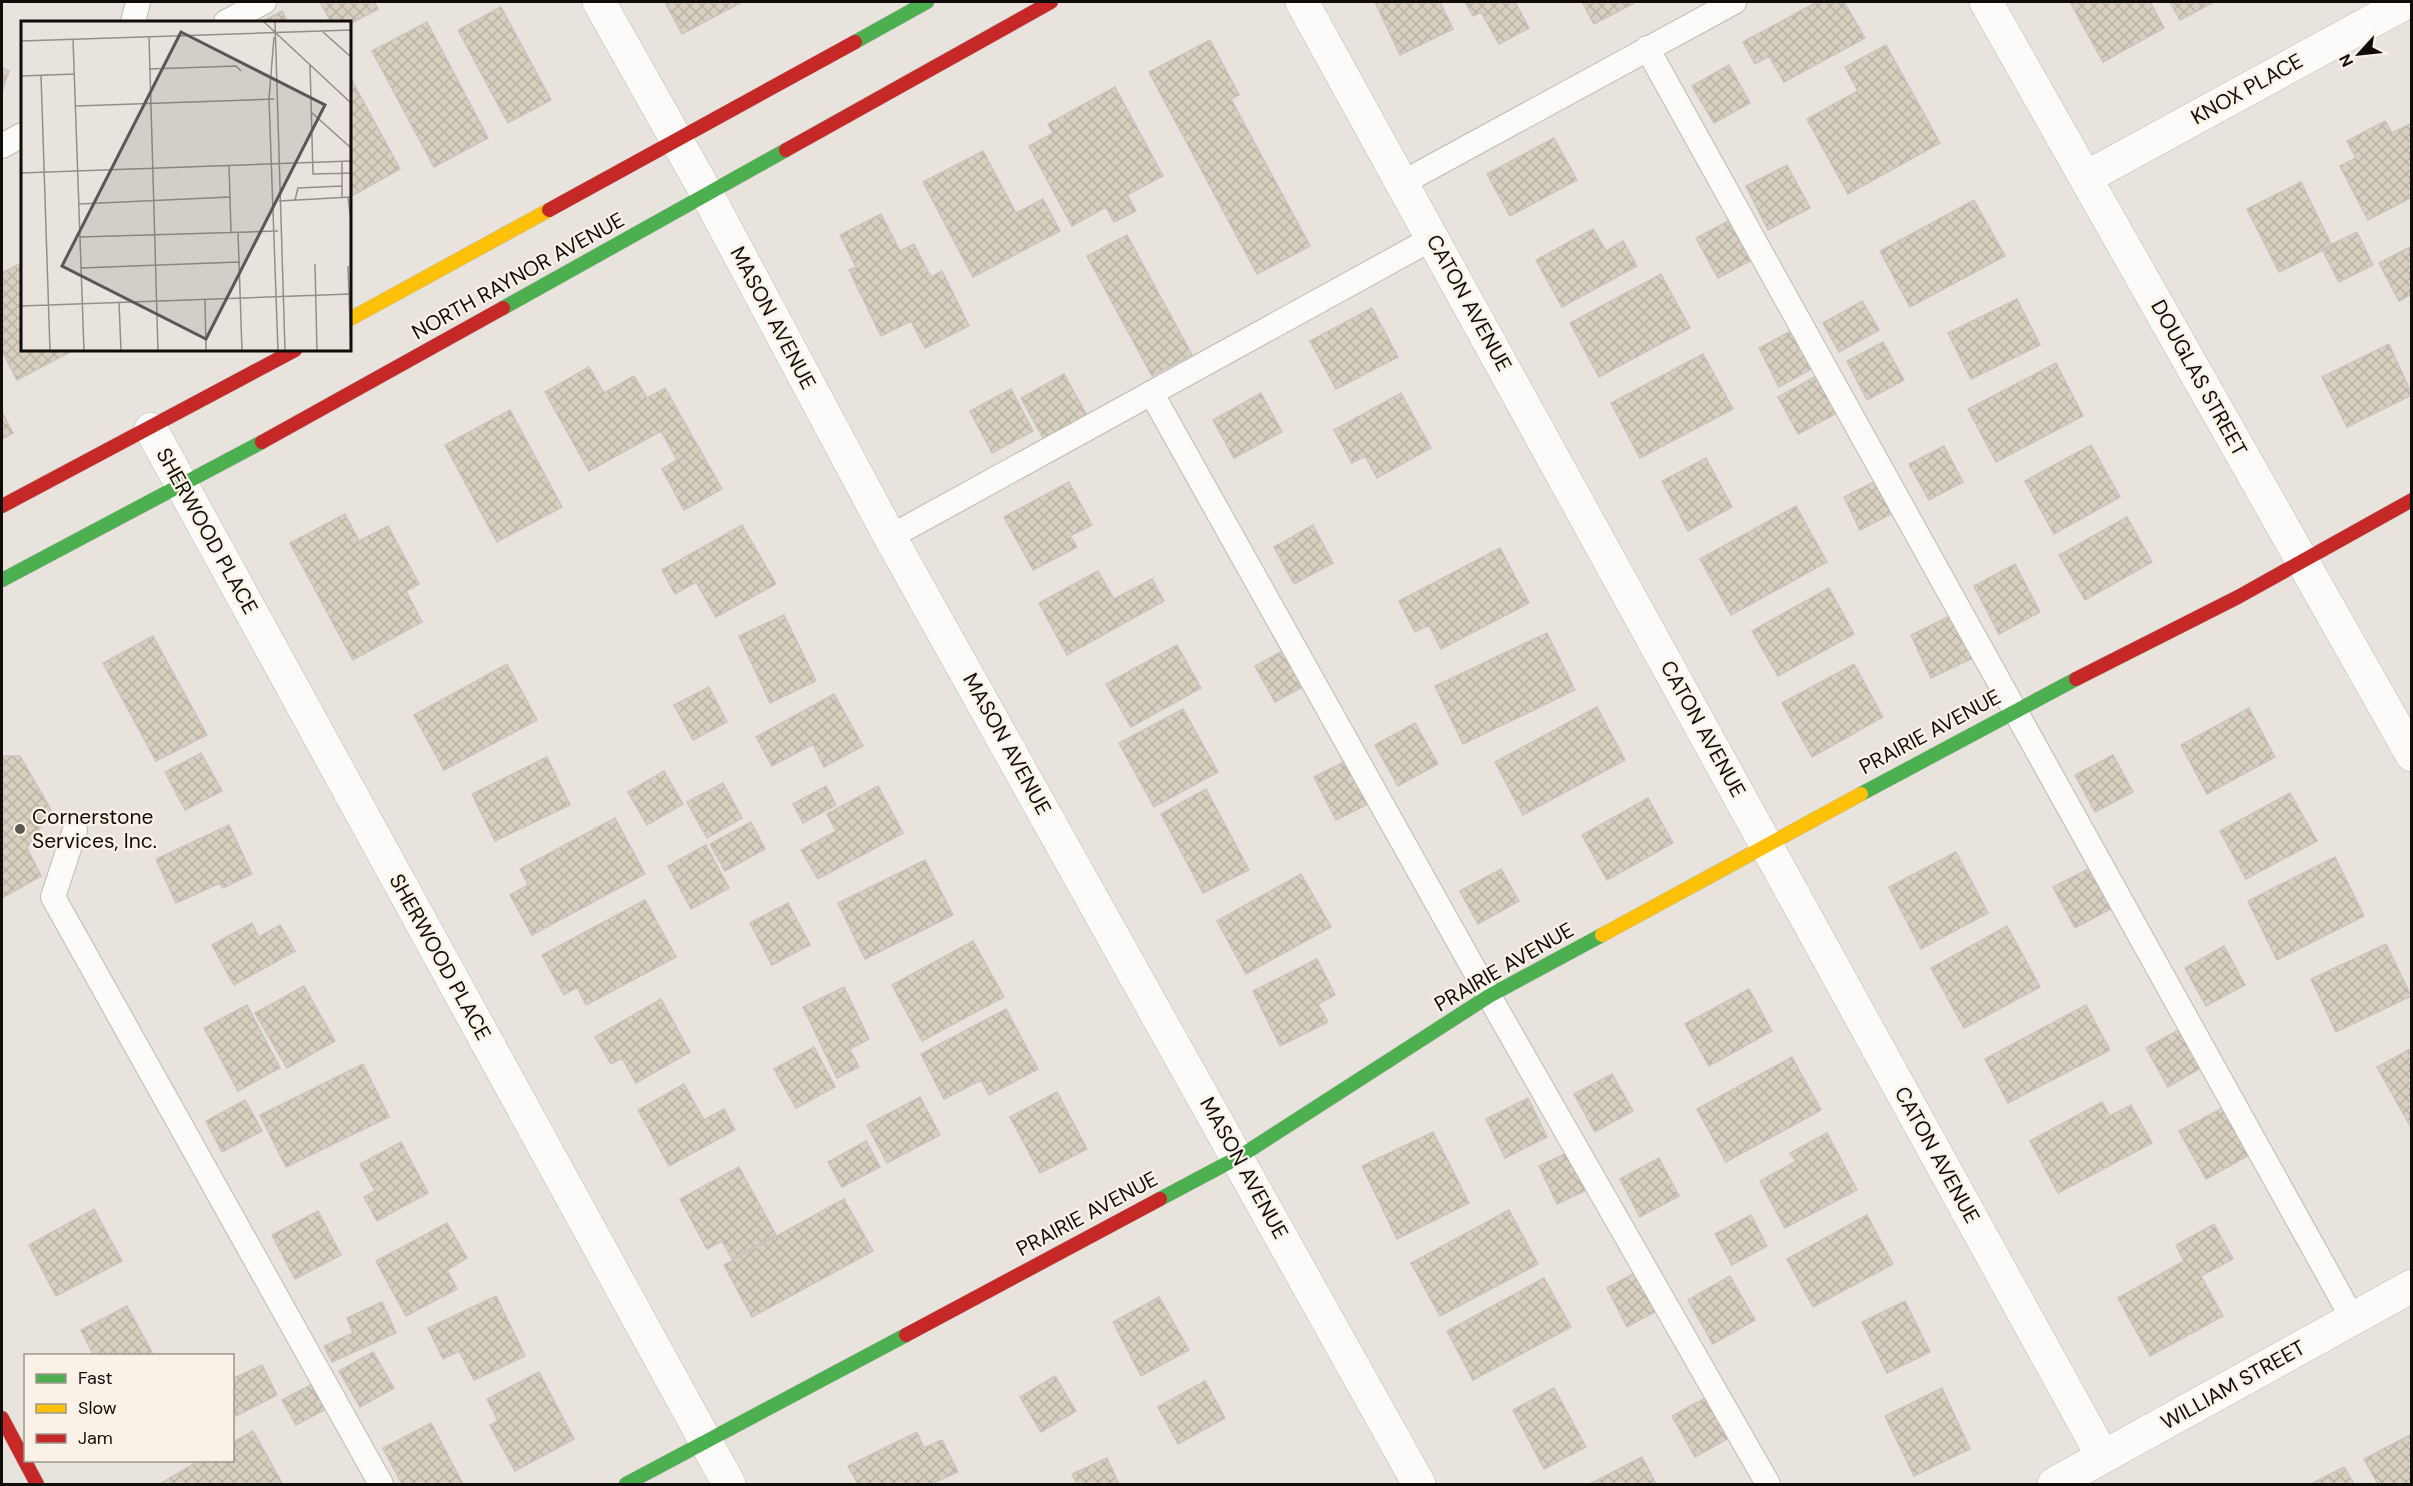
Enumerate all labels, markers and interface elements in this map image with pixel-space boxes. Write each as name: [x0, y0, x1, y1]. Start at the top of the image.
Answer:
inset map: [21, 21, 351, 351]
north arrow: [2329, 24, 2389, 84]
street label: KNOX PLACE: [2186, 47, 2308, 131]
text: N: [2334, 51, 2358, 71]
street label: NORTH RAYNOR AVENUE: [407, 206, 629, 346]
street label: CATON AVENUE: [1420, 230, 1518, 376]
street label: MASON AVENUE: [724, 242, 822, 394]
street label: DOUGLAS STREET: [2144, 295, 2254, 461]
street label: SHERWOOD PLACE: [150, 443, 264, 619]
street label: CATON AVENUE: [1654, 656, 1752, 802]
street label: MASON AVENUE: [956, 668, 1058, 820]
street label: PRAIRIE AVENUE: [1854, 683, 2006, 781]
place label: Cornerstone Services, Inc.: [32, 803, 157, 855]
marker: Cornerstone Services, Inc.: [13, 822, 27, 836]
street label: SHERWOOD PLACE: [383, 869, 497, 1045]
street label: PRAIRIE AVENUE: [1429, 916, 1579, 1018]
street label: CATON AVENUE: [1888, 1082, 1986, 1228]
street label: MASON AVENUE: [1193, 1092, 1295, 1244]
street label: PRAIRIE AVENUE: [1011, 1165, 1163, 1263]
street label: WILLIAM STREET: [2156, 1334, 2310, 1436]
legend: [24, 1354, 234, 1462]
text: Fast: [78, 1366, 113, 1390]
text: Slow: [78, 1396, 117, 1420]
text: Jam: [78, 1426, 113, 1450]

